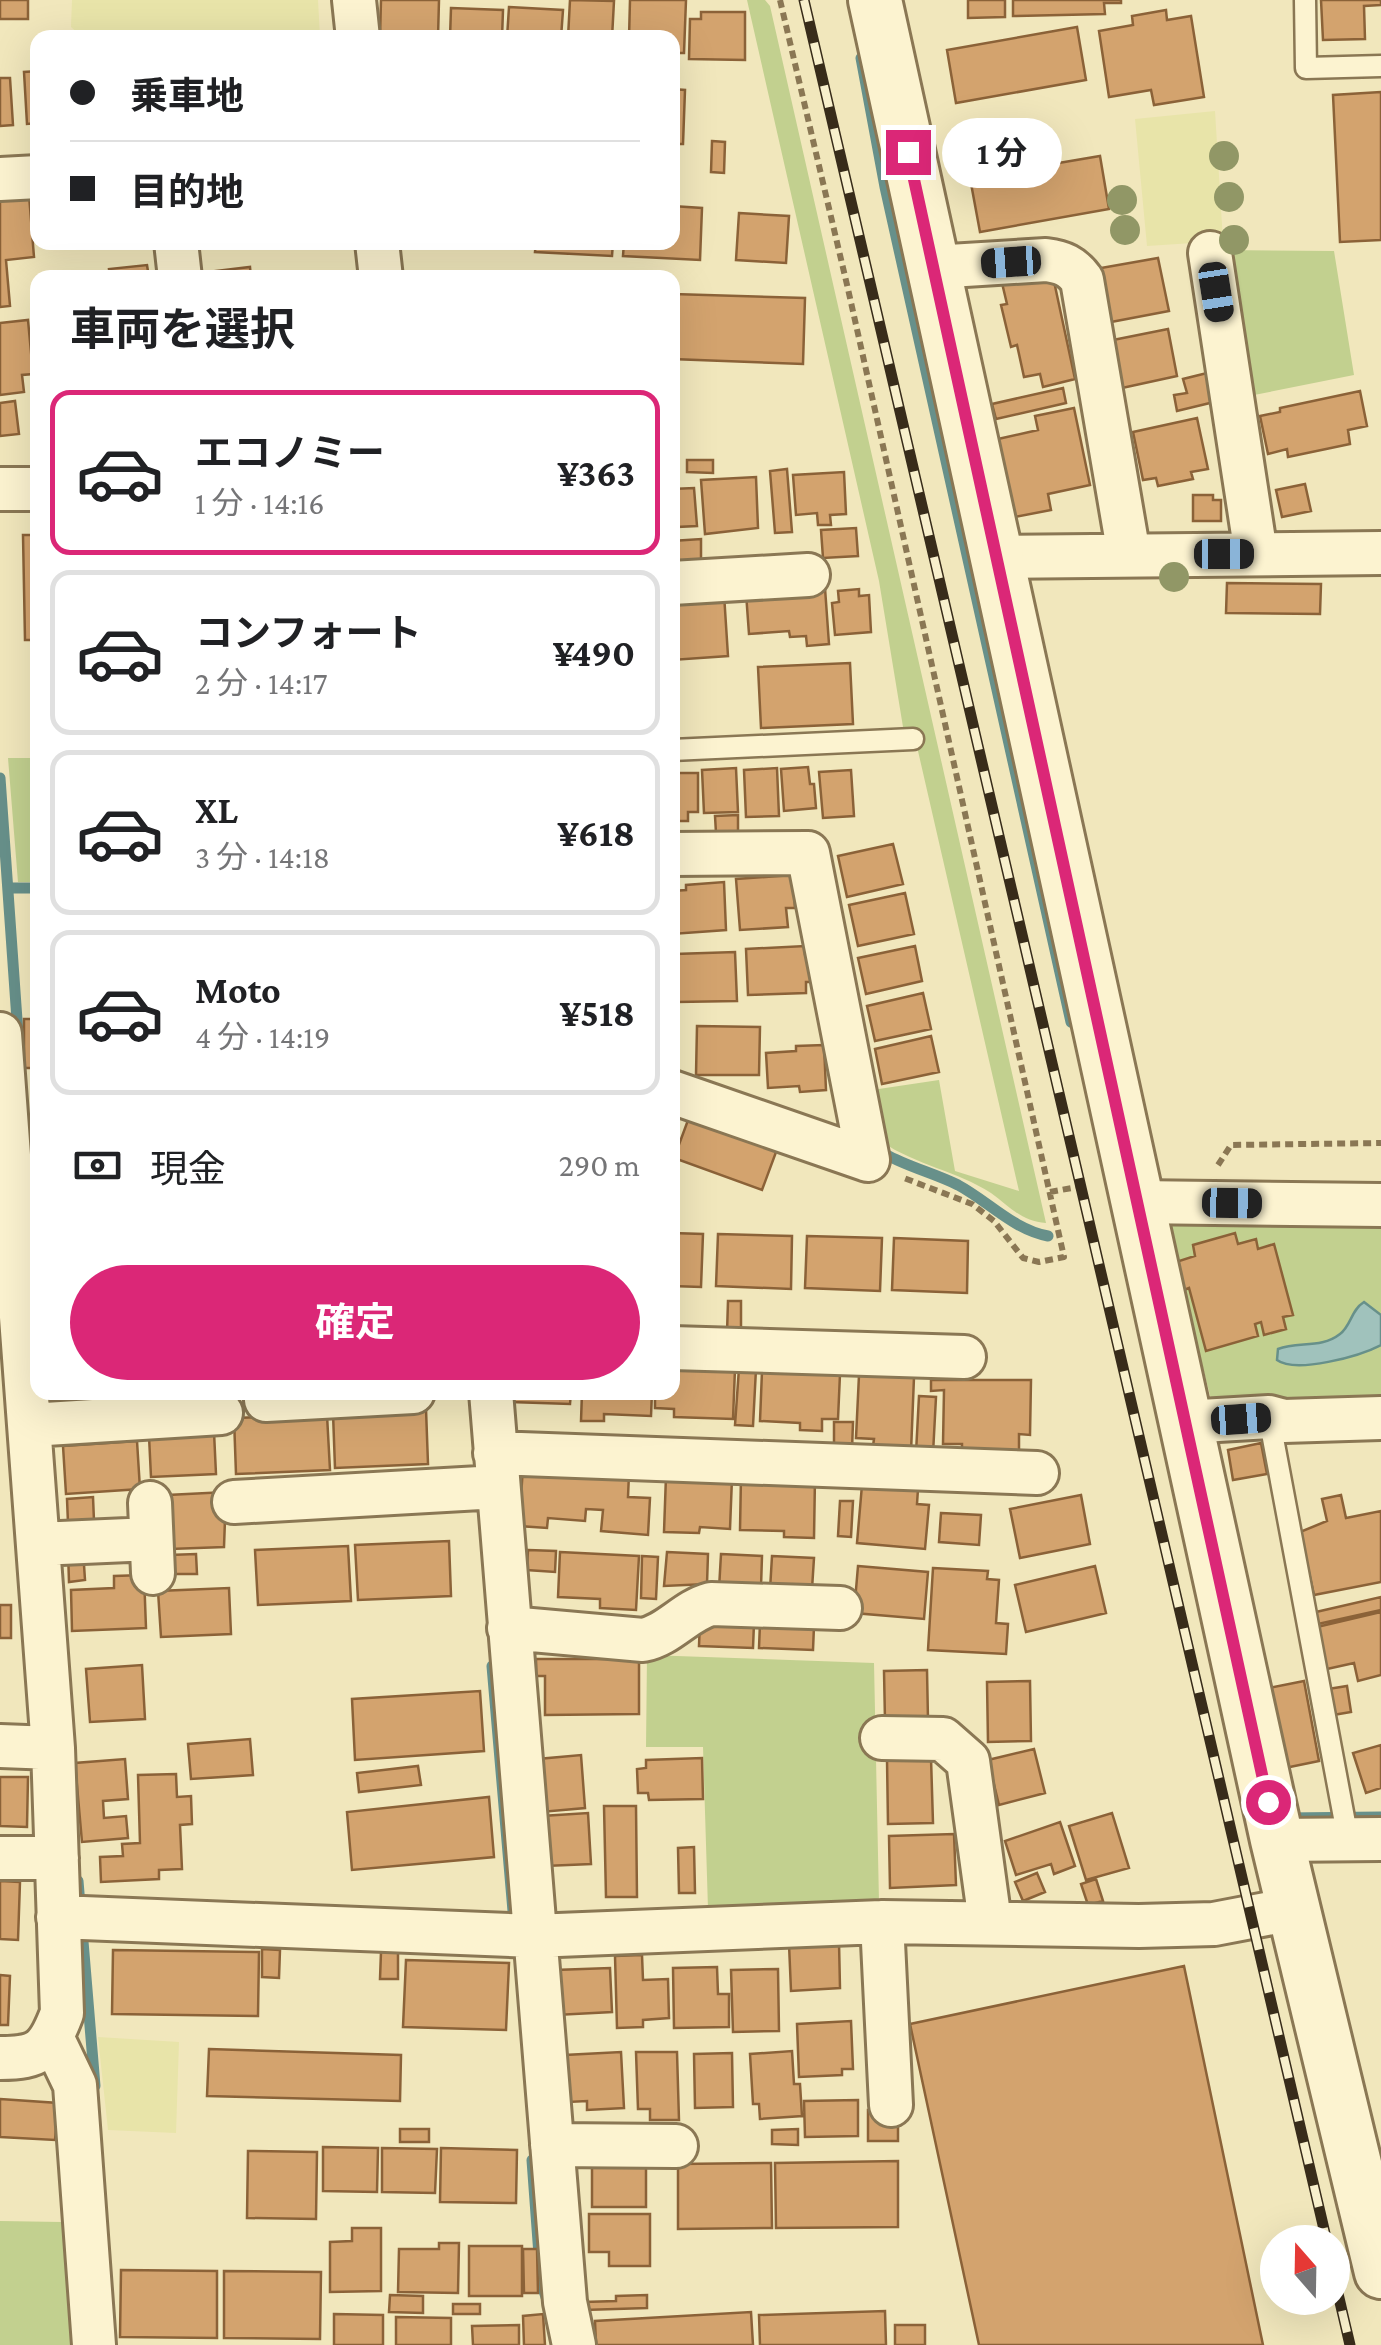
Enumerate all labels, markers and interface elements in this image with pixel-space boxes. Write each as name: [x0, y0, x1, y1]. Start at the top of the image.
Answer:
text: 乗車地: [130, 75, 244, 117]
callout: 1 分: [943, 117, 1063, 187]
route end: [886, 130, 931, 175]
text: 1 分: [977, 135, 1027, 171]
text: 目的地: [130, 171, 244, 213]
car: [980, 245, 1042, 279]
car: [1196, 260, 1236, 324]
text: 車両を選択: [70, 305, 295, 355]
icon: car: [75, 428, 165, 518]
text: エコノミー: [195, 432, 385, 474]
text: ¥363: [557, 452, 635, 494]
text: 1 分 · 14:16: [195, 485, 324, 521]
car: [1194, 539, 1254, 569]
icon: car: [75, 608, 165, 698]
text: コンフォート: [195, 612, 422, 654]
text: ¥490: [553, 632, 635, 674]
text: 2 分 · 14:17: [195, 665, 328, 701]
icon: car: [75, 788, 165, 878]
text: XL: [195, 789, 238, 831]
text: ¥618: [557, 812, 635, 854]
text: 3 分 · 14:18: [195, 839, 330, 875]
icon: car: [75, 968, 165, 1058]
text: Moto: [195, 969, 281, 1011]
text: ¥518: [560, 992, 635, 1034]
text: 4 分 · 14:19: [195, 1019, 330, 1055]
icon: cash: [70, 1138, 125, 1193]
text: 290 m: [559, 1147, 640, 1183]
text: 現金: [150, 1148, 226, 1190]
car: [1202, 1187, 1262, 1219]
button: 確定: [70, 1265, 640, 1380]
car: [1210, 1402, 1272, 1436]
route start: [1246, 1780, 1291, 1825]
north arrow: [1260, 2225, 1350, 2315]
map controls: [1260, 2225, 1350, 2315]

